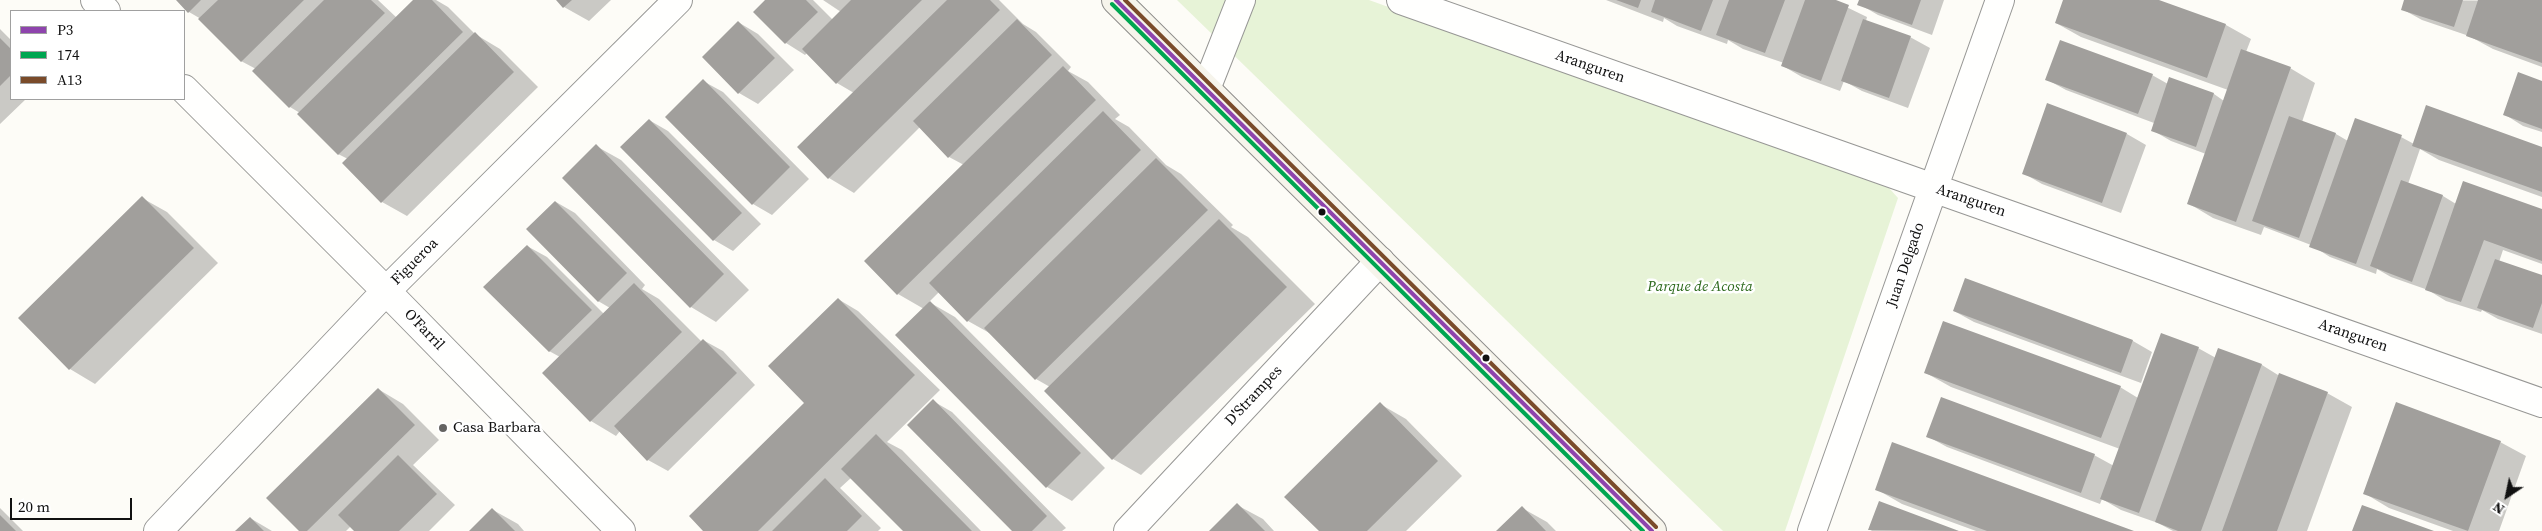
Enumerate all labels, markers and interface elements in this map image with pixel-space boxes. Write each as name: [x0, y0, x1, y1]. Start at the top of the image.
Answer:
legend: [10, 10, 185, 100]
text: P3: [57, 19, 73, 40]
text: 174: [57, 44, 80, 65]
street label: Aranguren: [1553, 47, 1627, 87]
text: A13: [57, 69, 82, 90]
street label: Aranguren: [1934, 181, 2008, 221]
unlabelled marker: [1317, 207, 1327, 217]
street label: Juan Delgado: [1883, 220, 1929, 310]
street label: Figueroa: [388, 235, 442, 289]
park label: Parque de Acosta: [1647, 278, 1753, 296]
street label: O'Farril: [400, 306, 448, 354]
street label: Aranguren: [2316, 316, 2390, 356]
unlabelled marker: [1481, 353, 1491, 363]
street label: D'Strampes: [1222, 362, 1286, 430]
place label: Casa Barbara: [453, 419, 541, 437]
marker: Casa Barbara: [437, 422, 449, 434]
north arrow: [2482, 471, 2532, 521]
scale bar: [12, 488, 135, 520]
text: 20 m: [18, 496, 50, 517]
text: N: [2489, 497, 2508, 520]

